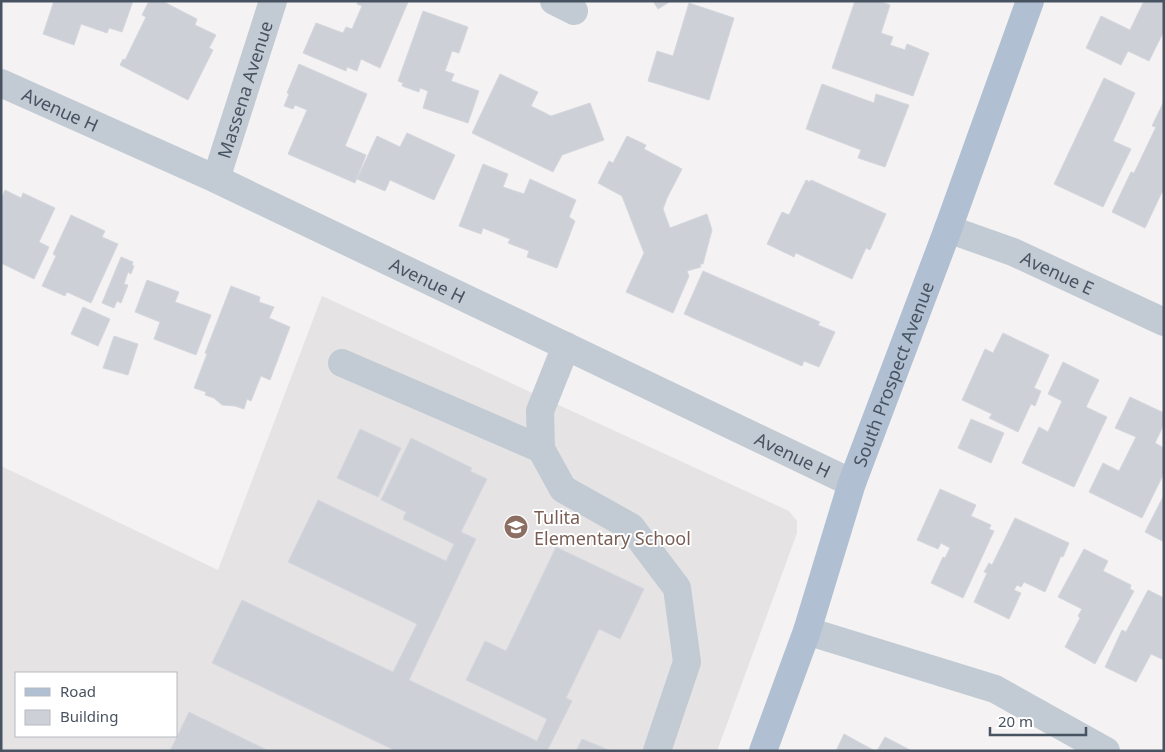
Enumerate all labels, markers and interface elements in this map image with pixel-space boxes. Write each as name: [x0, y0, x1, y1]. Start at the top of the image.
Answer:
street label: Massena Avenue: [211, 18, 278, 161]
street label: Avenue H: [18, 82, 102, 137]
street label: Avenue E: [1017, 245, 1098, 300]
street label: Avenue H: [386, 252, 469, 308]
street label: South Prospect Avenue: [847, 278, 939, 470]
street label: Avenue H: [751, 426, 835, 483]
place label: Tulita Elementary School: [534, 505, 691, 550]
school or university icon: Tulita Elementary School: [503, 514, 529, 540]
legend: [15, 672, 178, 737]
text: Road: [60, 681, 96, 701]
scale bar: [990, 704, 1086, 736]
text: Building: [60, 706, 118, 726]
text: 20 m: [998, 711, 1033, 731]

